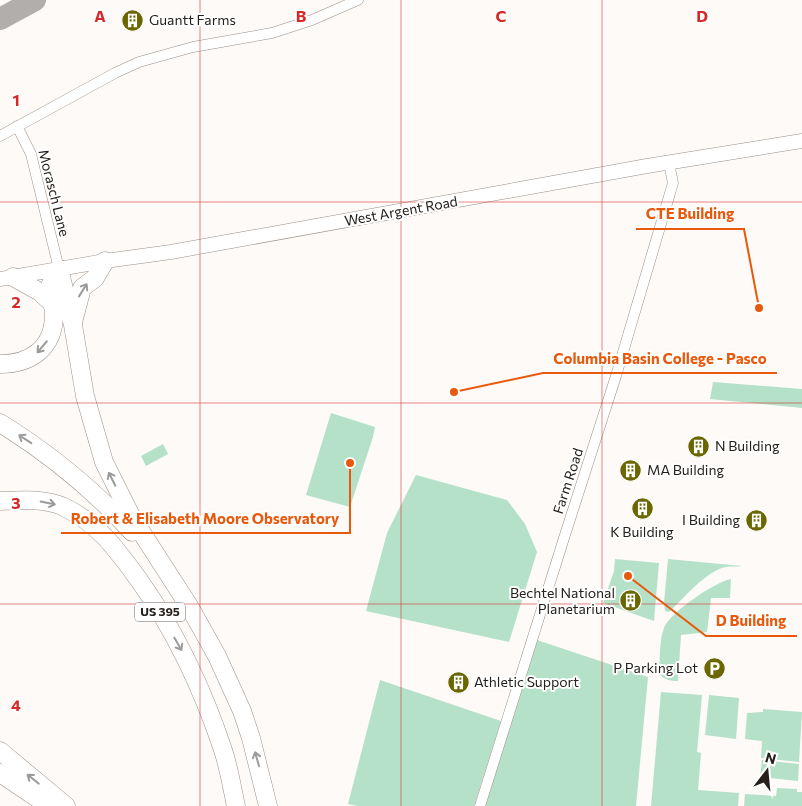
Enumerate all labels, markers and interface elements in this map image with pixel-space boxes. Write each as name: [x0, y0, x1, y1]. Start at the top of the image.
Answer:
text: A: [94, 6, 106, 25]
text: B: [296, 6, 307, 25]
text: C: [496, 6, 507, 25]
text: D: [696, 6, 708, 25]
building icon: Guantt Farms: [121, 8, 145, 32]
place label: Guantt Farms: [149, 11, 236, 28]
text: 1: [12, 90, 20, 109]
street label: Morasch Lane: [35, 148, 74, 238]
street label: West Argent Road: [343, 192, 459, 229]
callout: CTE Building: [636, 199, 744, 229]
text: CTE Building: [646, 204, 734, 222]
one-way arrow: [78, 283, 89, 297]
text: 2: [11, 292, 21, 311]
one-way arrow: [36, 340, 47, 353]
callout: Columbia Basin College - Pasco: [543, 343, 777, 373]
text: Columbia Basin College - Pasco: [553, 349, 767, 367]
one-way arrow: [18, 433, 32, 443]
building icon: N Building: [687, 434, 711, 458]
place label: N Building: [715, 437, 780, 454]
street label: Farm Road: [549, 446, 586, 516]
building icon: MA Building: [619, 458, 643, 482]
place label: MA Building: [647, 461, 724, 478]
one-way arrow: [107, 472, 116, 487]
text: 3: [11, 493, 21, 512]
building icon: K Building: [630, 497, 654, 521]
one-way arrow: [40, 499, 56, 508]
callout: Robert & Elisabeth Moore Observatory: [61, 503, 350, 533]
building icon: I Building: [744, 508, 768, 532]
text: Robert & Elisabeth Moore Observatory: [71, 509, 340, 527]
place label: I Building: [682, 511, 740, 528]
place label: K Building: [610, 523, 674, 540]
place label: Bechtel National Planetarium: [510, 584, 615, 617]
building icon: Bechtel National Planetarium: [619, 589, 643, 613]
road number: US 395: [135, 602, 185, 622]
callout: D Building: [706, 606, 797, 636]
text: D Building: [716, 611, 786, 629]
one-way arrow: [174, 636, 184, 651]
parking icon: P Parking Lot: [702, 656, 726, 680]
place label: P Parking Lot: [613, 659, 698, 676]
building icon: Athletic Support: [446, 670, 470, 694]
place label: Athletic Support: [474, 673, 579, 690]
text: 4: [11, 695, 21, 714]
north arrow: [742, 746, 792, 796]
text: N: [763, 748, 778, 768]
one-way arrow: [251, 751, 261, 767]
one-way arrow: [26, 774, 39, 785]

